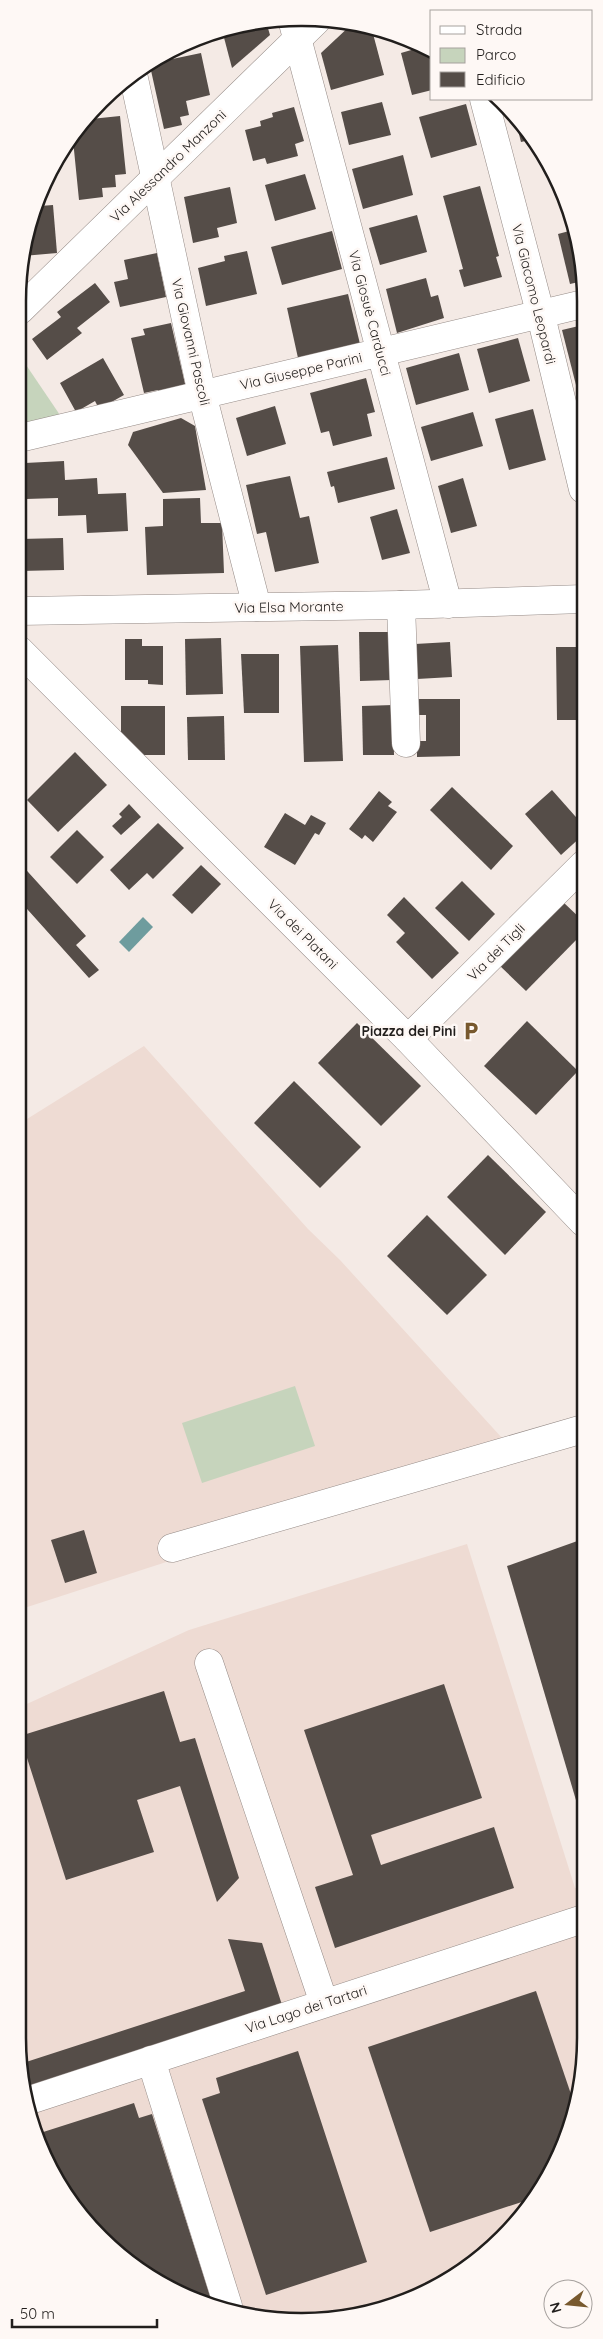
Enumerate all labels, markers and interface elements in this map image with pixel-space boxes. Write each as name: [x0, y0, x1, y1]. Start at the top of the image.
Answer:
legend: [430, 10, 593, 100]
text: Strada: [476, 20, 522, 39]
text: Parco: [476, 45, 516, 64]
text: Edificio: [476, 70, 525, 89]
street label: Via Alessandro Manzoni: [106, 106, 230, 226]
street label: Via Giacomo Leopardi: [508, 222, 560, 366]
street label: Via Giosuè Carducci: [345, 248, 395, 378]
street label: Via Giovanni Pascoli: [168, 277, 214, 407]
street label: Via Giuseppe Parini: [238, 348, 364, 394]
street label: Via Elsa Morante: [234, 597, 344, 617]
street label: Via dei Platani: [264, 895, 342, 973]
street label: Via dei Tigli: [463, 919, 529, 985]
parking icon: Piazza dei Pini: [460, 1020, 482, 1042]
place label: Piazza dei Pini: [362, 1022, 456, 1040]
street label: Via Lago dei Tartari: [243, 1981, 369, 2037]
north arrow: [543, 2279, 593, 2329]
scale bar: [12, 2296, 158, 2328]
text: N: [545, 2300, 566, 2315]
text: 50 m: [20, 2304, 55, 2323]

